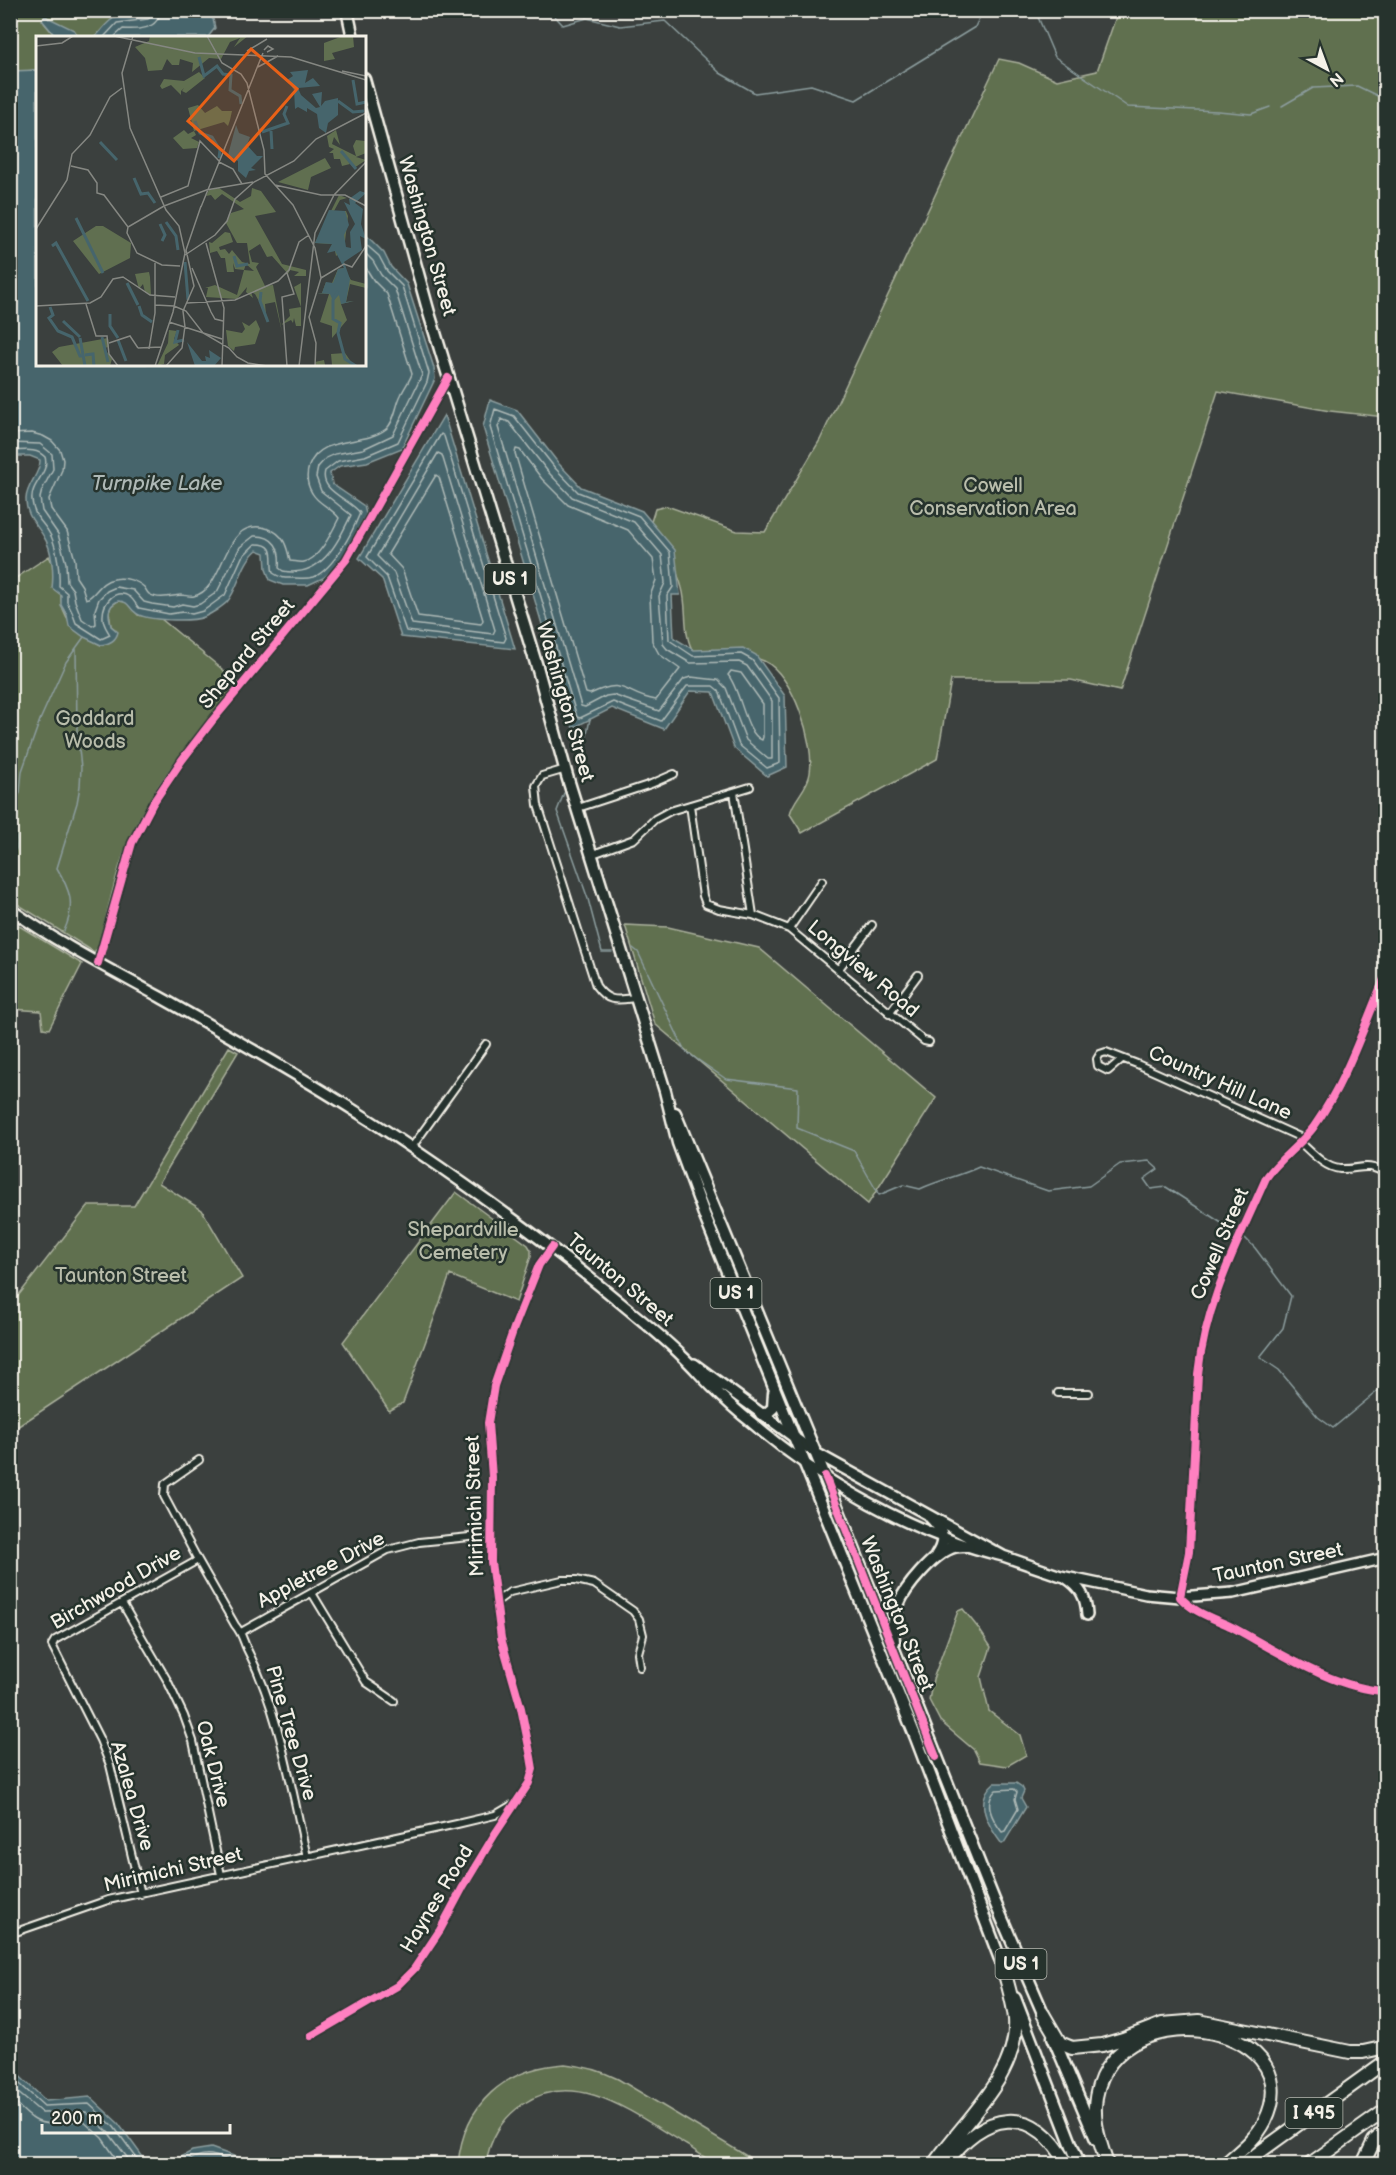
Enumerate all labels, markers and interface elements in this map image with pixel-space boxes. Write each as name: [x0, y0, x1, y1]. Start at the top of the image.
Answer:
inset map: [36, 36, 366, 366]
north arrow: [1297, 39, 1357, 99]
text: N: [1325, 68, 1347, 90]
street label: Washington Street: [393, 153, 461, 319]
water label: Turnpike Lake: [91, 471, 223, 496]
park label: Cowell Conservation Area: [909, 474, 1077, 521]
road number: US 1: [484, 564, 536, 594]
street label: Shepard Street: [194, 594, 300, 714]
street label: Washington Street: [531, 619, 599, 785]
park label: Goddard Woods: [56, 707, 134, 754]
street label: Longview Road: [802, 915, 924, 1023]
street label: Country Hill Lane: [1145, 1041, 1295, 1125]
street label: Cowell Street: [1186, 1184, 1254, 1304]
park label: Shepardville Cemetery: [407, 1218, 519, 1265]
street label: Taunton Street: [562, 1228, 678, 1332]
park label: Taunton Street: [55, 1264, 187, 1288]
road number: US 1: [710, 1278, 762, 1308]
street label: Mirimichi Street: [461, 1435, 489, 1577]
street label: Appletree Drive: [253, 1526, 389, 1614]
street label: Washington Street: [855, 1533, 939, 1695]
street label: Taunton Street: [1211, 1538, 1345, 1588]
street label: Birchwood Drive: [47, 1541, 186, 1635]
street label: Pine Tree Drive: [260, 1663, 322, 1803]
street label: Oak Drive: [191, 1718, 235, 1810]
street label: Azalea Drive: [105, 1738, 159, 1854]
street label: Haynes Road: [395, 1841, 479, 1957]
street label: Mirimichi Street: [101, 1842, 245, 1898]
road number: US 1: [996, 1949, 1046, 1979]
scale bar: [42, 2097, 230, 2135]
road number: I 495: [1286, 2098, 1342, 2128]
text: 200 m: [51, 2108, 103, 2129]

